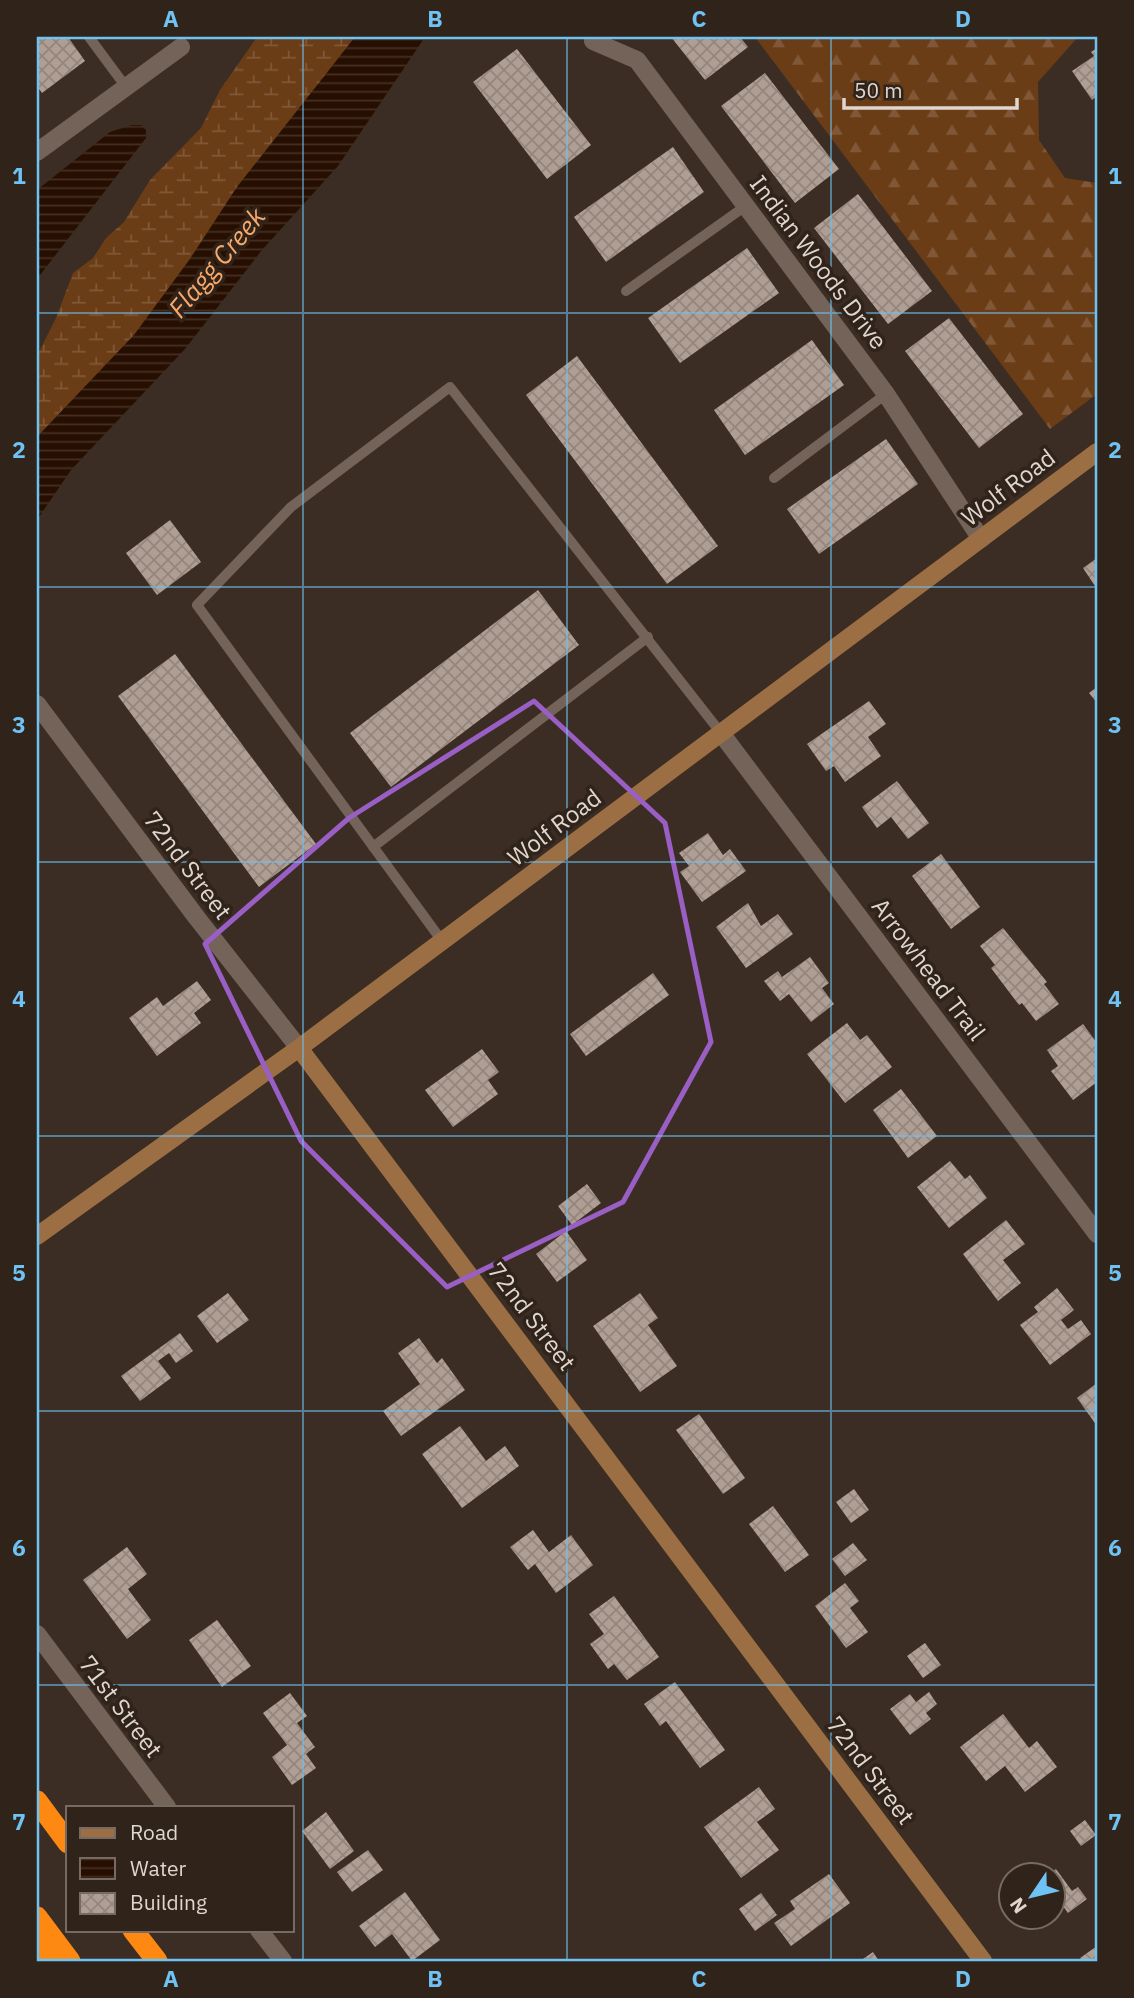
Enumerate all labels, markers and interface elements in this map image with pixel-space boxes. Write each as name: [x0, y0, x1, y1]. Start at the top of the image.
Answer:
text: A: [163, 3, 179, 33]
text: B: [427, 3, 443, 33]
text: C: [692, 3, 707, 33]
text: D: [955, 3, 971, 33]
scale bar: [844, 66, 1017, 110]
text: 50 m: [854, 76, 903, 104]
text: 1: [12, 160, 26, 190]
text: 1: [1108, 160, 1122, 190]
street label: Indian Woods Drive: [743, 168, 895, 356]
water label: Flagg Creek: [160, 199, 272, 324]
text: 2: [12, 434, 26, 464]
text: 2: [1108, 434, 1122, 464]
street label: Wolf Road: [955, 441, 1061, 533]
text: 3: [12, 709, 26, 739]
text: 3: [1108, 709, 1122, 739]
street label: Wolf Road: [501, 781, 607, 873]
street label: 72nd Street: [137, 804, 239, 926]
street label: Arrowhead Trail: [865, 891, 993, 1047]
text: 4: [12, 983, 26, 1013]
text: 4: [1108, 983, 1122, 1013]
street label: 72nd Street: [481, 1255, 583, 1377]
text: 5: [12, 1257, 26, 1287]
text: 5: [1108, 1257, 1122, 1287]
text: 6: [12, 1532, 26, 1562]
text: 6: [1108, 1532, 1122, 1562]
street label: 71st Street: [72, 1648, 170, 1764]
street label: 72nd Street: [820, 1709, 922, 1831]
text: 7: [12, 1806, 26, 1836]
legend: [66, 1806, 294, 1932]
text: 7: [1108, 1806, 1122, 1836]
text: Road: [130, 1818, 178, 1846]
text: Water: [130, 1854, 187, 1882]
north arrow: [998, 1862, 1068, 1932]
text: Building: [130, 1888, 207, 1916]
text: N: [1004, 1893, 1032, 1918]
text: A: [163, 1963, 179, 1993]
text: B: [427, 1963, 443, 1993]
text: C: [692, 1963, 707, 1993]
text: D: [955, 1963, 971, 1993]

